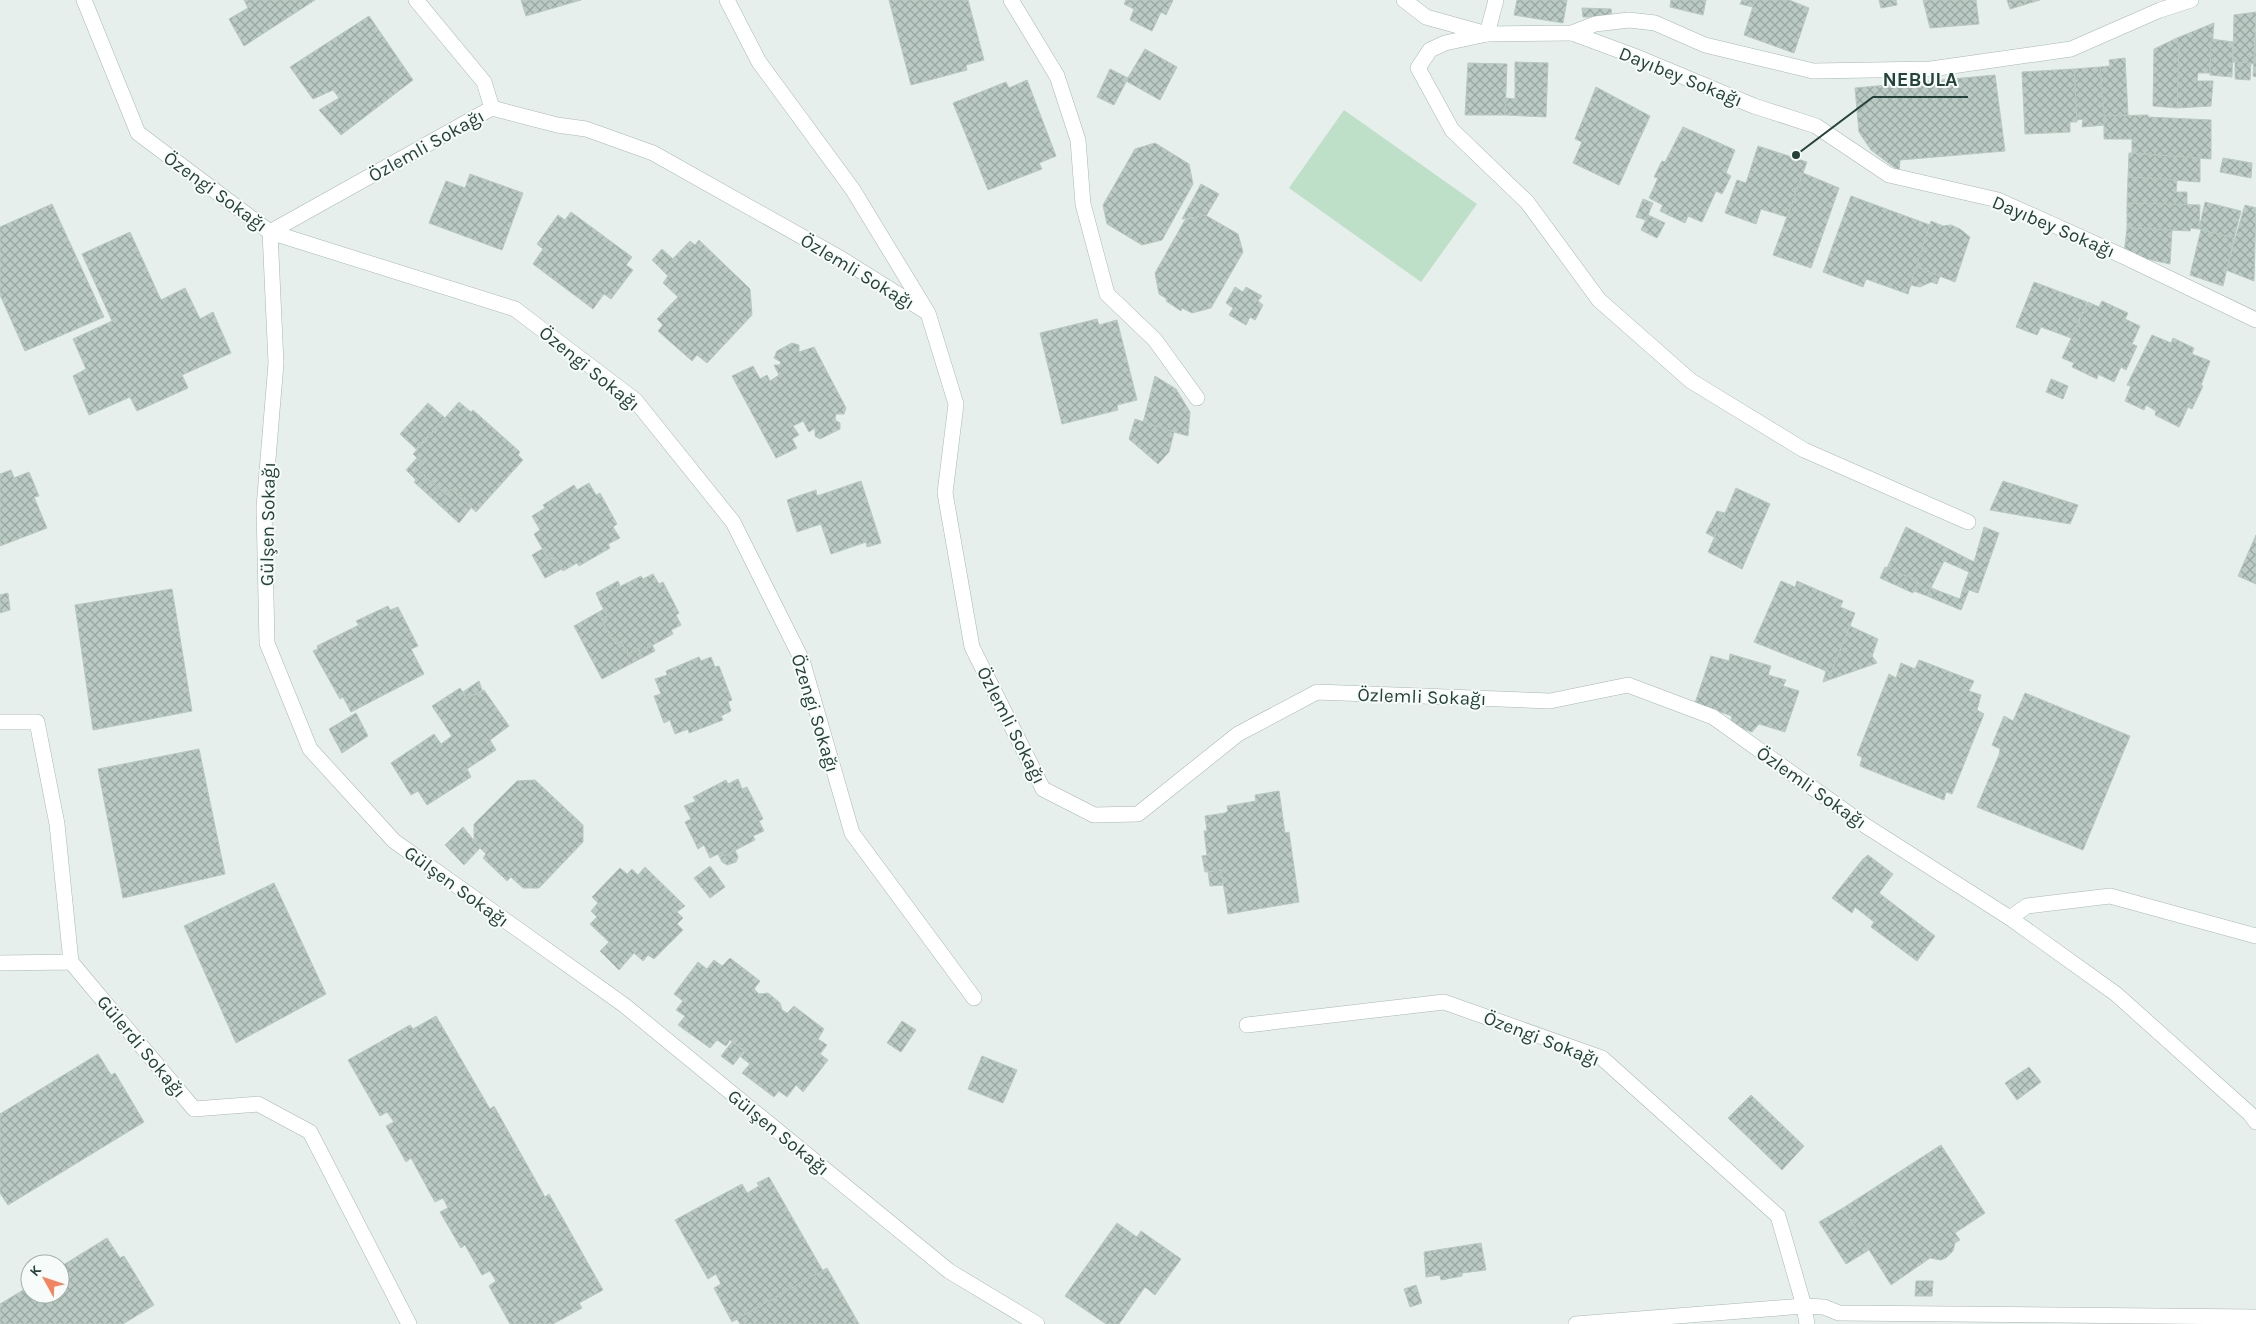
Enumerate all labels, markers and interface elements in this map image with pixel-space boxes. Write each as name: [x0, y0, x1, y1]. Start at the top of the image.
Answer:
street label: Dayıbey Sokağı: [1616, 42, 1746, 112]
callout: NEBULA: [1873, 62, 1968, 97]
text: NEBULA: [1882, 68, 1958, 91]
street label: Özlemli Sokağı: [365, 105, 488, 187]
street label: Özengi Sokağı: [159, 147, 272, 237]
street label: Dayıbey Sokağı: [1989, 191, 2118, 263]
street label: Özlemli Sokağı: [797, 229, 918, 315]
street label: Özengi Sokağı: [535, 322, 644, 416]
street label: Gülşen Sokağı: [256, 462, 280, 586]
street label: Özengi Sokağı: [787, 651, 844, 775]
street label: Özlemli Sokağı: [972, 663, 1050, 788]
street label: Özlemli Sokağı: [1357, 684, 1487, 710]
street label: Özlemli Sokağı: [1752, 742, 1871, 834]
street label: Gülşen Sokağı: [400, 841, 513, 932]
street label: Gülerdi Sokağı: [92, 991, 190, 1102]
street label: Özengi Sokağı: [1480, 1007, 1603, 1071]
street label: Gülşen Sokağı: [723, 1085, 834, 1180]
north arrow: [20, 1254, 70, 1304]
text: K: [26, 1261, 45, 1280]

